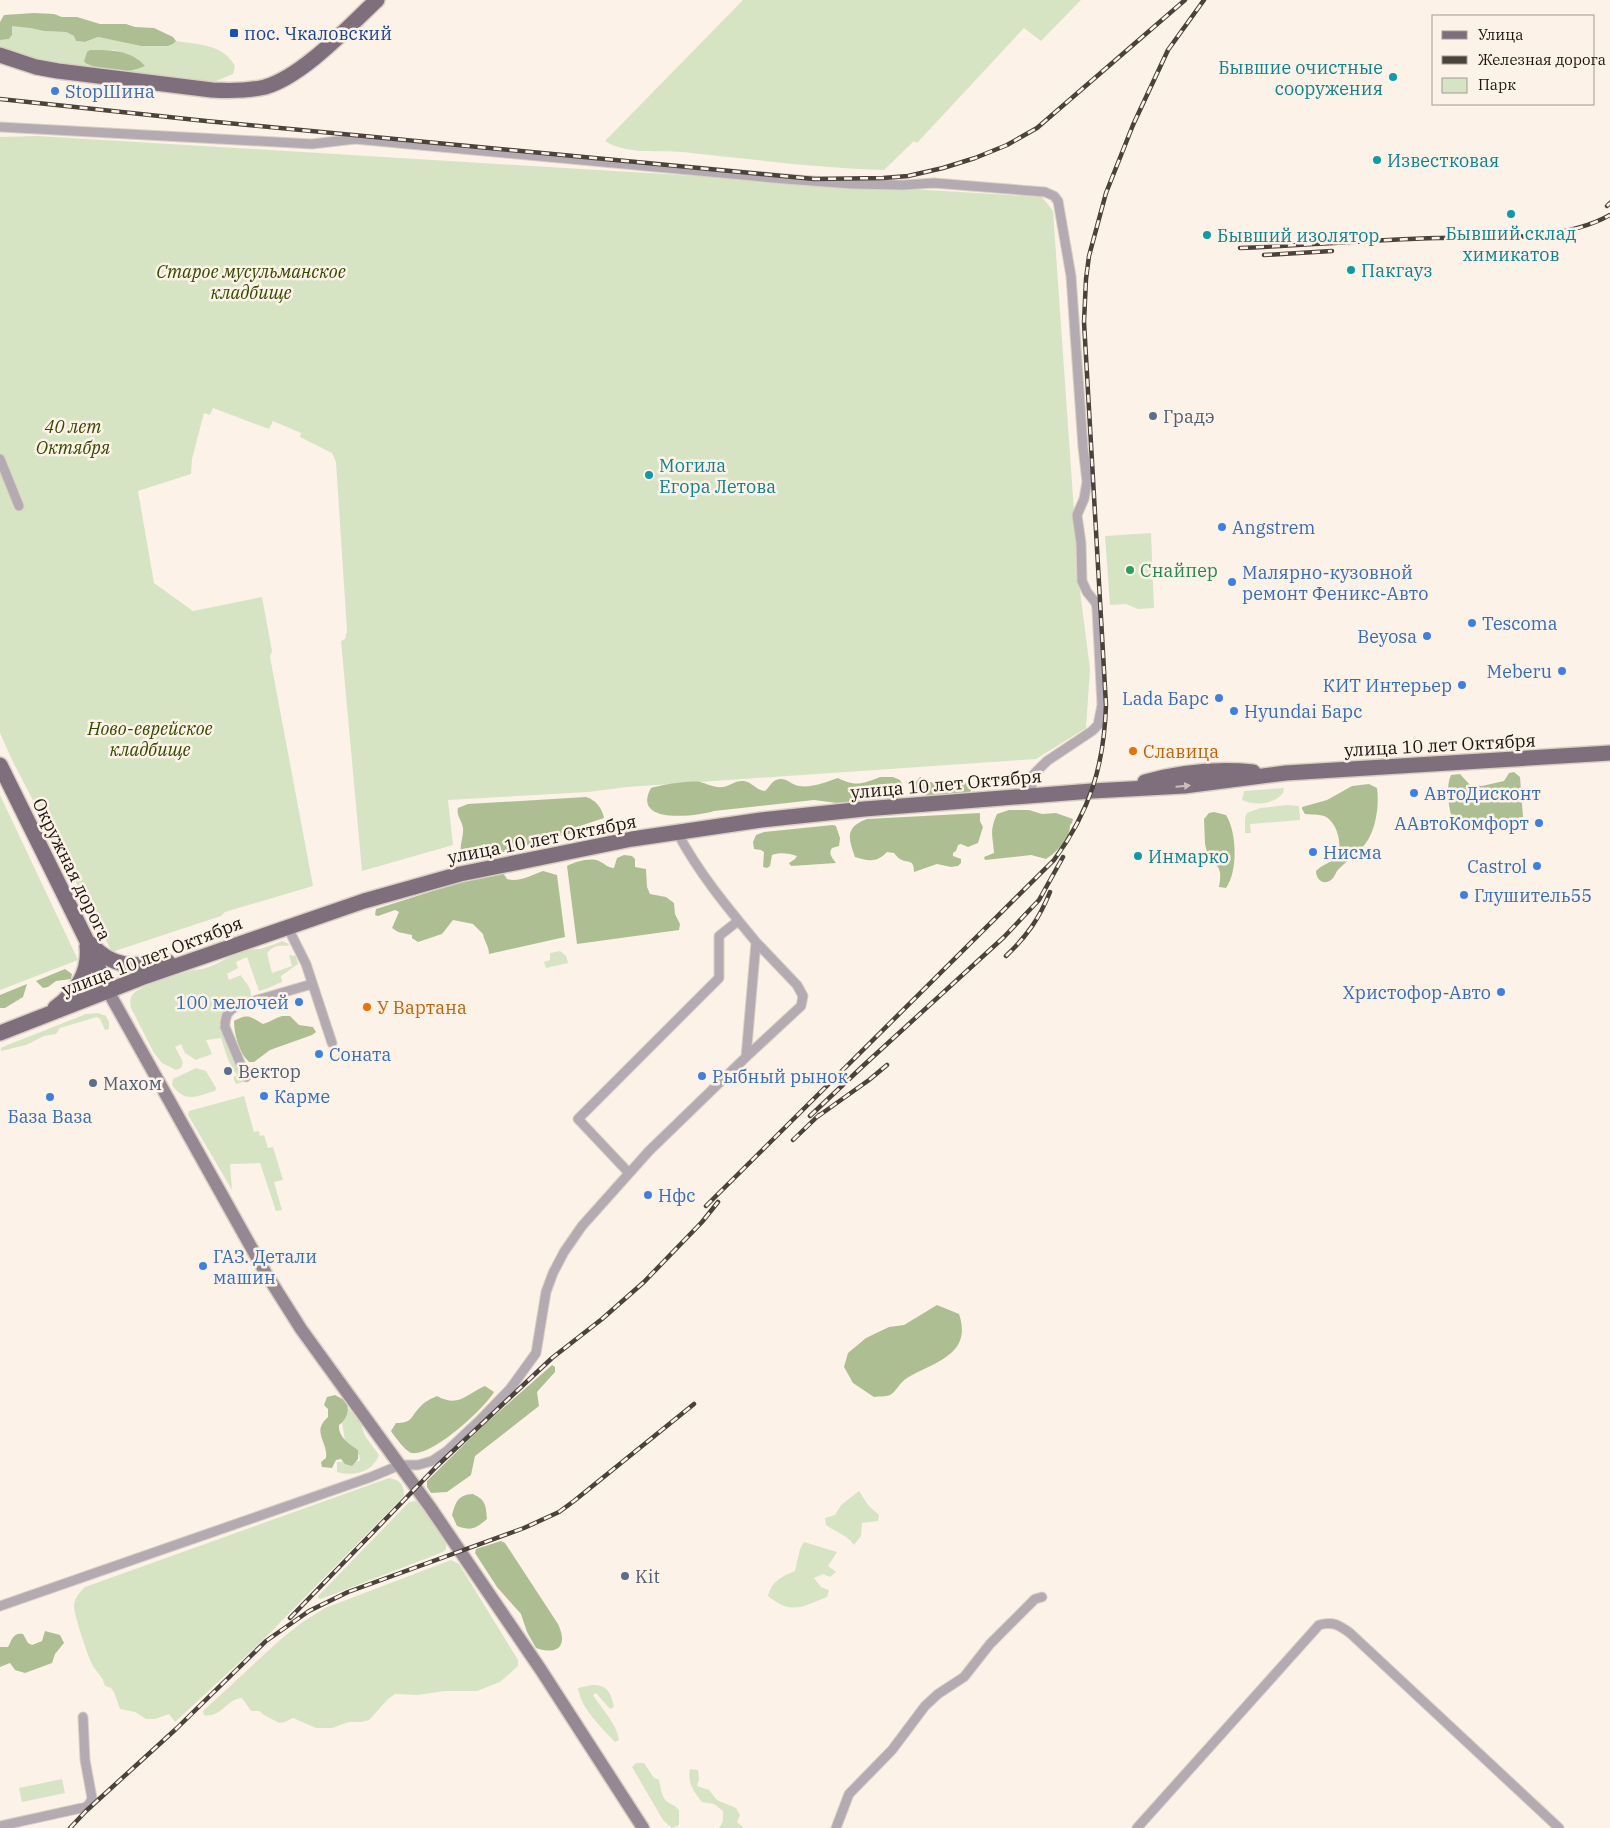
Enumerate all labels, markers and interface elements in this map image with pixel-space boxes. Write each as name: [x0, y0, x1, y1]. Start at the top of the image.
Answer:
legend: [1432, 15, 1595, 105]
place label: пос. Чкаловский: [244, 22, 392, 45]
text: Улица: [1478, 25, 1523, 44]
marker: пос. Чкаловский: [228, 27, 240, 39]
text: Железная дорога: [1478, 50, 1606, 69]
place label: Бывшие очистные сооружения: [1218, 56, 1383, 100]
marker: Бывшие очистные сооружения: [1387, 71, 1399, 83]
text: Парк: [1478, 75, 1516, 94]
place label: StopШина: [65, 80, 155, 103]
marker: StopШина: [49, 85, 61, 97]
place label: Известковая: [1387, 149, 1499, 172]
marker: Известковая: [1371, 154, 1383, 166]
marker: Бывший склад химикатов: [1505, 208, 1517, 220]
place label: Бывший склад химикатов: [1445, 222, 1577, 266]
place label: Бывший изолятор: [1217, 224, 1379, 247]
marker: Бывший изолятор: [1201, 229, 1213, 241]
place label: Пакгауз: [1361, 259, 1432, 282]
park label: Старое мусульманское кладбище: [156, 260, 346, 304]
marker: Пакгауз: [1345, 264, 1357, 276]
place label: Градэ: [1163, 405, 1214, 428]
marker: Градэ: [1147, 410, 1159, 422]
park label: 40 лет Октября: [36, 415, 111, 459]
place label: Могила Егора Летова: [659, 454, 776, 498]
marker: Могила Егора Летова: [643, 469, 655, 481]
place label: Angstrem: [1232, 516, 1315, 539]
marker: Angstrem: [1216, 521, 1228, 533]
place label: Снайпер: [1140, 559, 1218, 582]
place label: Малярно-кузовной ремонт Феникс-Авто: [1242, 561, 1428, 605]
marker: Снайпер: [1124, 564, 1136, 576]
marker: Малярно-кузовной ремонт Феникс-Авто: [1226, 576, 1238, 588]
place label: Tescoma: [1482, 612, 1558, 635]
marker: Tescoma: [1466, 617, 1478, 629]
place label: Beyosa: [1357, 625, 1417, 648]
marker: Beyosa: [1421, 630, 1433, 642]
place label: Meberu: [1487, 660, 1552, 683]
marker: Meberu: [1556, 665, 1568, 677]
place label: КИТ Интерьер: [1323, 674, 1452, 697]
marker: КИТ Интерьер: [1456, 679, 1468, 691]
place label: Lada Барс: [1122, 687, 1209, 710]
marker: Lada Барс: [1213, 692, 1225, 704]
place label: Hyundai Барс: [1244, 700, 1363, 723]
marker: Hyundai Барс: [1228, 705, 1240, 717]
park label: Ново-еврейское кладбище: [86, 717, 213, 761]
street label: улица 10 лет Октября: [1344, 728, 1536, 762]
place label: Славица: [1143, 740, 1219, 763]
marker: Славица: [1127, 745, 1139, 757]
street label: улица 10 лет Октября: [849, 764, 1043, 804]
one-way arrow: [1175, 782, 1191, 790]
place label: АвтоДисконт: [1424, 782, 1541, 805]
marker: АвтоДисконт: [1408, 787, 1420, 799]
street label: Окружная дорога: [28, 794, 117, 944]
street label: улица 10 лет Октября: [446, 809, 638, 869]
place label: ААвтоКомфорт: [1394, 812, 1529, 835]
marker: ААвтоКомфорт: [1533, 817, 1545, 829]
place label: Нисма: [1323, 841, 1382, 864]
place label: Инмарко: [1148, 845, 1229, 868]
marker: Нисма: [1307, 846, 1319, 858]
marker: Инмарко: [1132, 850, 1144, 862]
place label: Castrol: [1467, 855, 1527, 878]
marker: Castrol: [1531, 860, 1543, 872]
place label: Глушитель55: [1474, 884, 1592, 907]
marker: Глушитель55: [1458, 889, 1470, 901]
street label: улица 10 лет Октября: [58, 911, 246, 1001]
place label: Христофор-Авто: [1343, 981, 1491, 1004]
marker: Христофор-Авто: [1495, 986, 1507, 998]
place label: 100 мелочей: [176, 991, 289, 1014]
marker: 100 мелочей: [293, 996, 305, 1008]
place label: У Вартана: [377, 996, 467, 1019]
marker: У Вартана: [361, 1001, 373, 1013]
place label: Соната: [329, 1043, 392, 1066]
marker: Соната: [313, 1048, 325, 1060]
place label: Вектор: [238, 1060, 301, 1083]
marker: Вектор: [222, 1065, 234, 1077]
place label: Рыбный рынок: [712, 1065, 848, 1088]
marker: Рыбный рынок: [696, 1070, 708, 1082]
place label: Махом: [103, 1072, 162, 1095]
marker: Махом: [87, 1077, 99, 1089]
place label: Карме: [274, 1085, 330, 1108]
marker: Карме: [258, 1090, 270, 1102]
marker: База Ваза: [44, 1091, 56, 1103]
place label: База Ваза: [8, 1105, 93, 1128]
place label: Нфс: [658, 1184, 696, 1207]
marker: Нфс: [642, 1189, 654, 1201]
place label: ГАЗ. Детали машин: [213, 1245, 317, 1289]
marker: ГАЗ. Детали машин: [197, 1260, 209, 1272]
place label: Kit: [635, 1565, 660, 1588]
marker: Kit: [619, 1570, 631, 1582]

